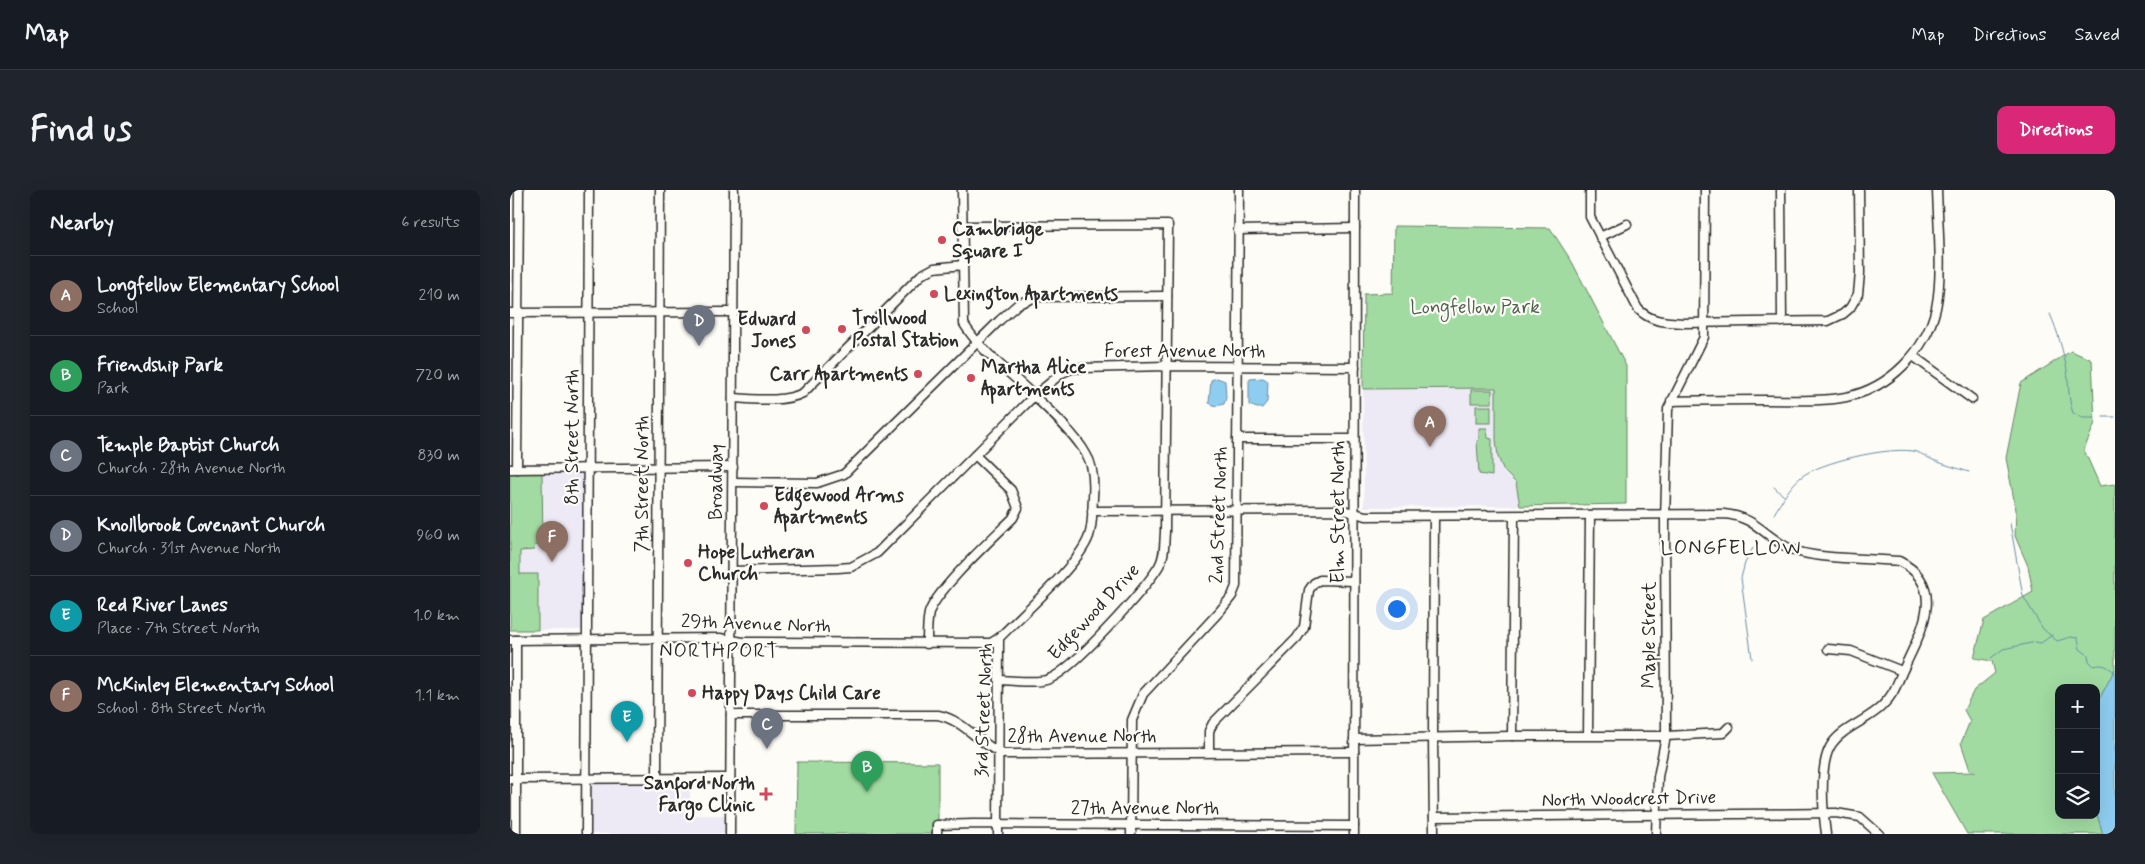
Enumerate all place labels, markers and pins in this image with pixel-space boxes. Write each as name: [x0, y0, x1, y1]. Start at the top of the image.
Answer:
place label: Cambridge Square I: [952, 217, 1044, 264]
marker: Cambridge Square I: [936, 234, 948, 246]
place label: Lexington Apartments: [944, 282, 1119, 310]
marker: Lexington Apartments: [928, 288, 940, 300]
pin: D: [683, 305, 715, 346]
place label: Trollwood Postal Station: [852, 306, 959, 353]
place label: Edward Jones: [737, 307, 796, 354]
marker: Trollwood Postal Station: [836, 323, 848, 335]
marker: Edward Jones: [800, 324, 812, 336]
place label: Martha Alice Apartments: [981, 355, 1087, 404]
place label: Carr Apartments: [769, 362, 909, 389]
marker: Carr Apartments: [912, 368, 924, 380]
marker: Martha Alice Apartments: [965, 372, 977, 384]
pin: A: [1414, 406, 1446, 447]
place label: Edgewood Arms Apartments: [774, 483, 905, 532]
marker: Edgewood Arms Apartments: [758, 500, 770, 512]
pin: F: [536, 521, 568, 562]
place label: Hope Lutheran Church: [698, 540, 815, 587]
marker: Hope Lutheran Church: [682, 557, 694, 569]
place label: Happy Days Child Care: [702, 681, 881, 707]
marker: Happy Days Child Care: [686, 687, 698, 699]
pin: E: [611, 701, 643, 742]
pin: C: [751, 708, 783, 749]
pin: B: [851, 751, 883, 792]
place label: Sanford North Fargo Clinic: [644, 771, 755, 821]
marker: Sanford North Fargo Clinic: [759, 787, 773, 801]

